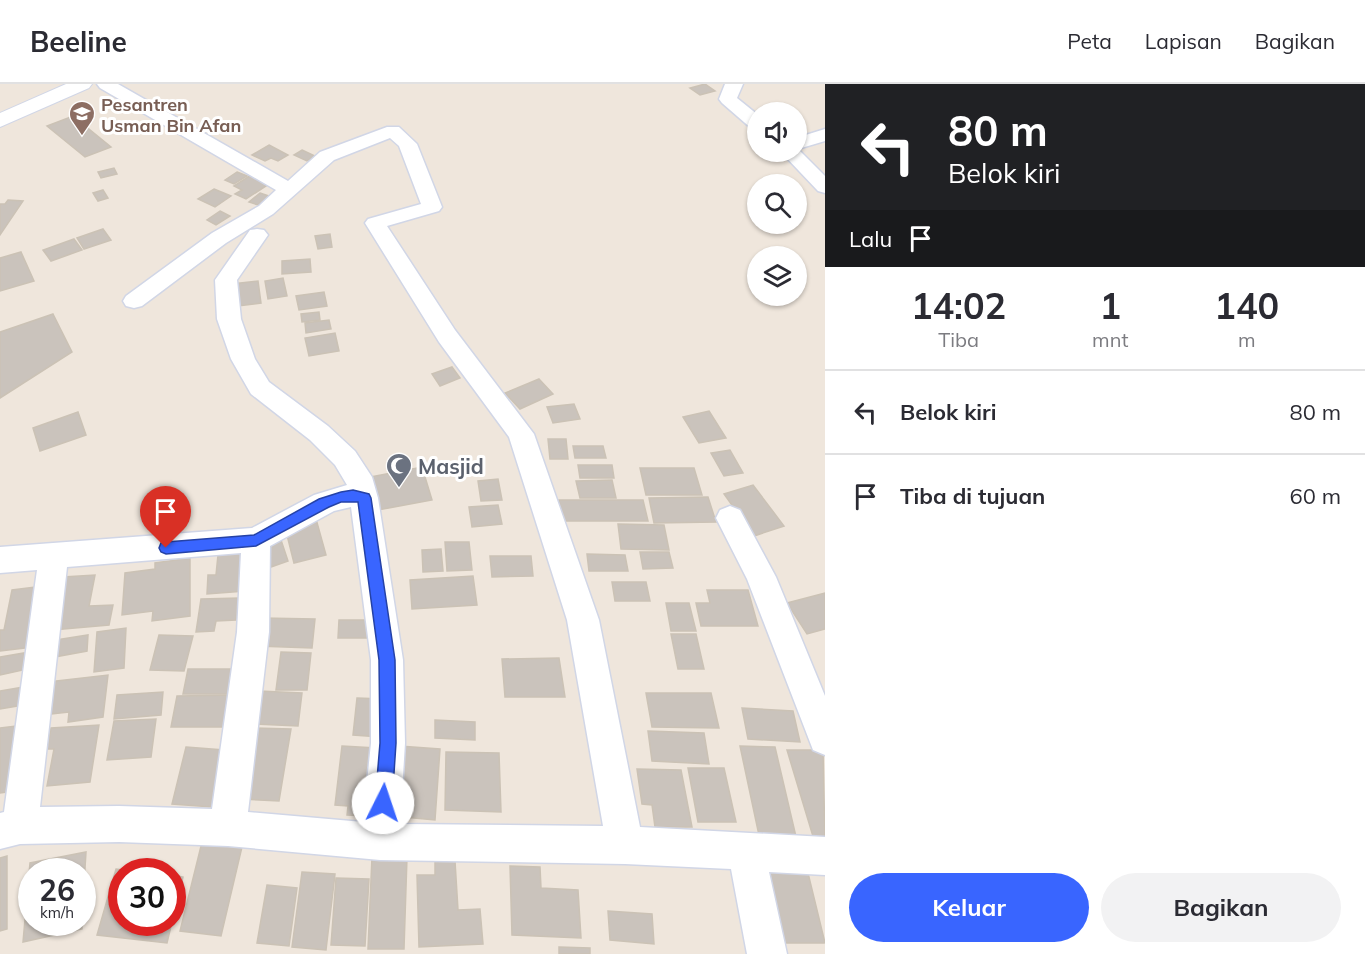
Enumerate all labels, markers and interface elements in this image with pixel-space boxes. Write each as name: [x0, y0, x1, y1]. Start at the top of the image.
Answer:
text: Beeline: [30, 24, 127, 59]
text: Peta: [1067, 28, 1112, 54]
text: Lapisan: [1145, 28, 1222, 54]
text: Bagikan: [1255, 28, 1335, 54]
place label: Pesantren Usman Bin Afan: [101, 93, 241, 137]
school or university icon: Pesantren Usman Bin Afan: [67, 99, 97, 137]
map controls: [747, 102, 807, 306]
button: sound: [747, 102, 807, 162]
text: 80 m: [948, 104, 1048, 157]
icon: left: [849, 108, 927, 186]
text: Belok kiri: [948, 156, 1060, 190]
button: search: [747, 174, 807, 234]
icon: arrive: [904, 222, 937, 255]
text: Lalu: [849, 225, 892, 253]
button: layers: [747, 246, 807, 306]
text: 14:02: [911, 283, 1006, 328]
text: 1: [1099, 283, 1121, 328]
text: 140: [1214, 283, 1279, 328]
text: Tiba: [938, 327, 979, 352]
text: mnt: [1092, 327, 1128, 352]
text: m: [1238, 327, 1255, 352]
icon: left: [849, 396, 882, 429]
text: Belok kiri: [900, 398, 996, 426]
text: 80 m: [1290, 398, 1341, 426]
mosque icon: Masjid: [384, 451, 414, 489]
place label: Masjid: [418, 453, 484, 479]
icon: arrive: [849, 480, 882, 513]
text: Tiba di tujuan: [900, 482, 1045, 510]
text: 60 m: [1290, 482, 1341, 510]
pin: [140, 486, 191, 548]
icon: arrive: [149, 495, 182, 528]
position arrow: [351, 771, 415, 835]
speed limit sign: 30: [108, 858, 186, 936]
text: 26: [39, 871, 75, 909]
button: Keluar: [849, 873, 1089, 942]
button: Bagikan: [1101, 873, 1341, 942]
text: km/h: [40, 903, 74, 922]

